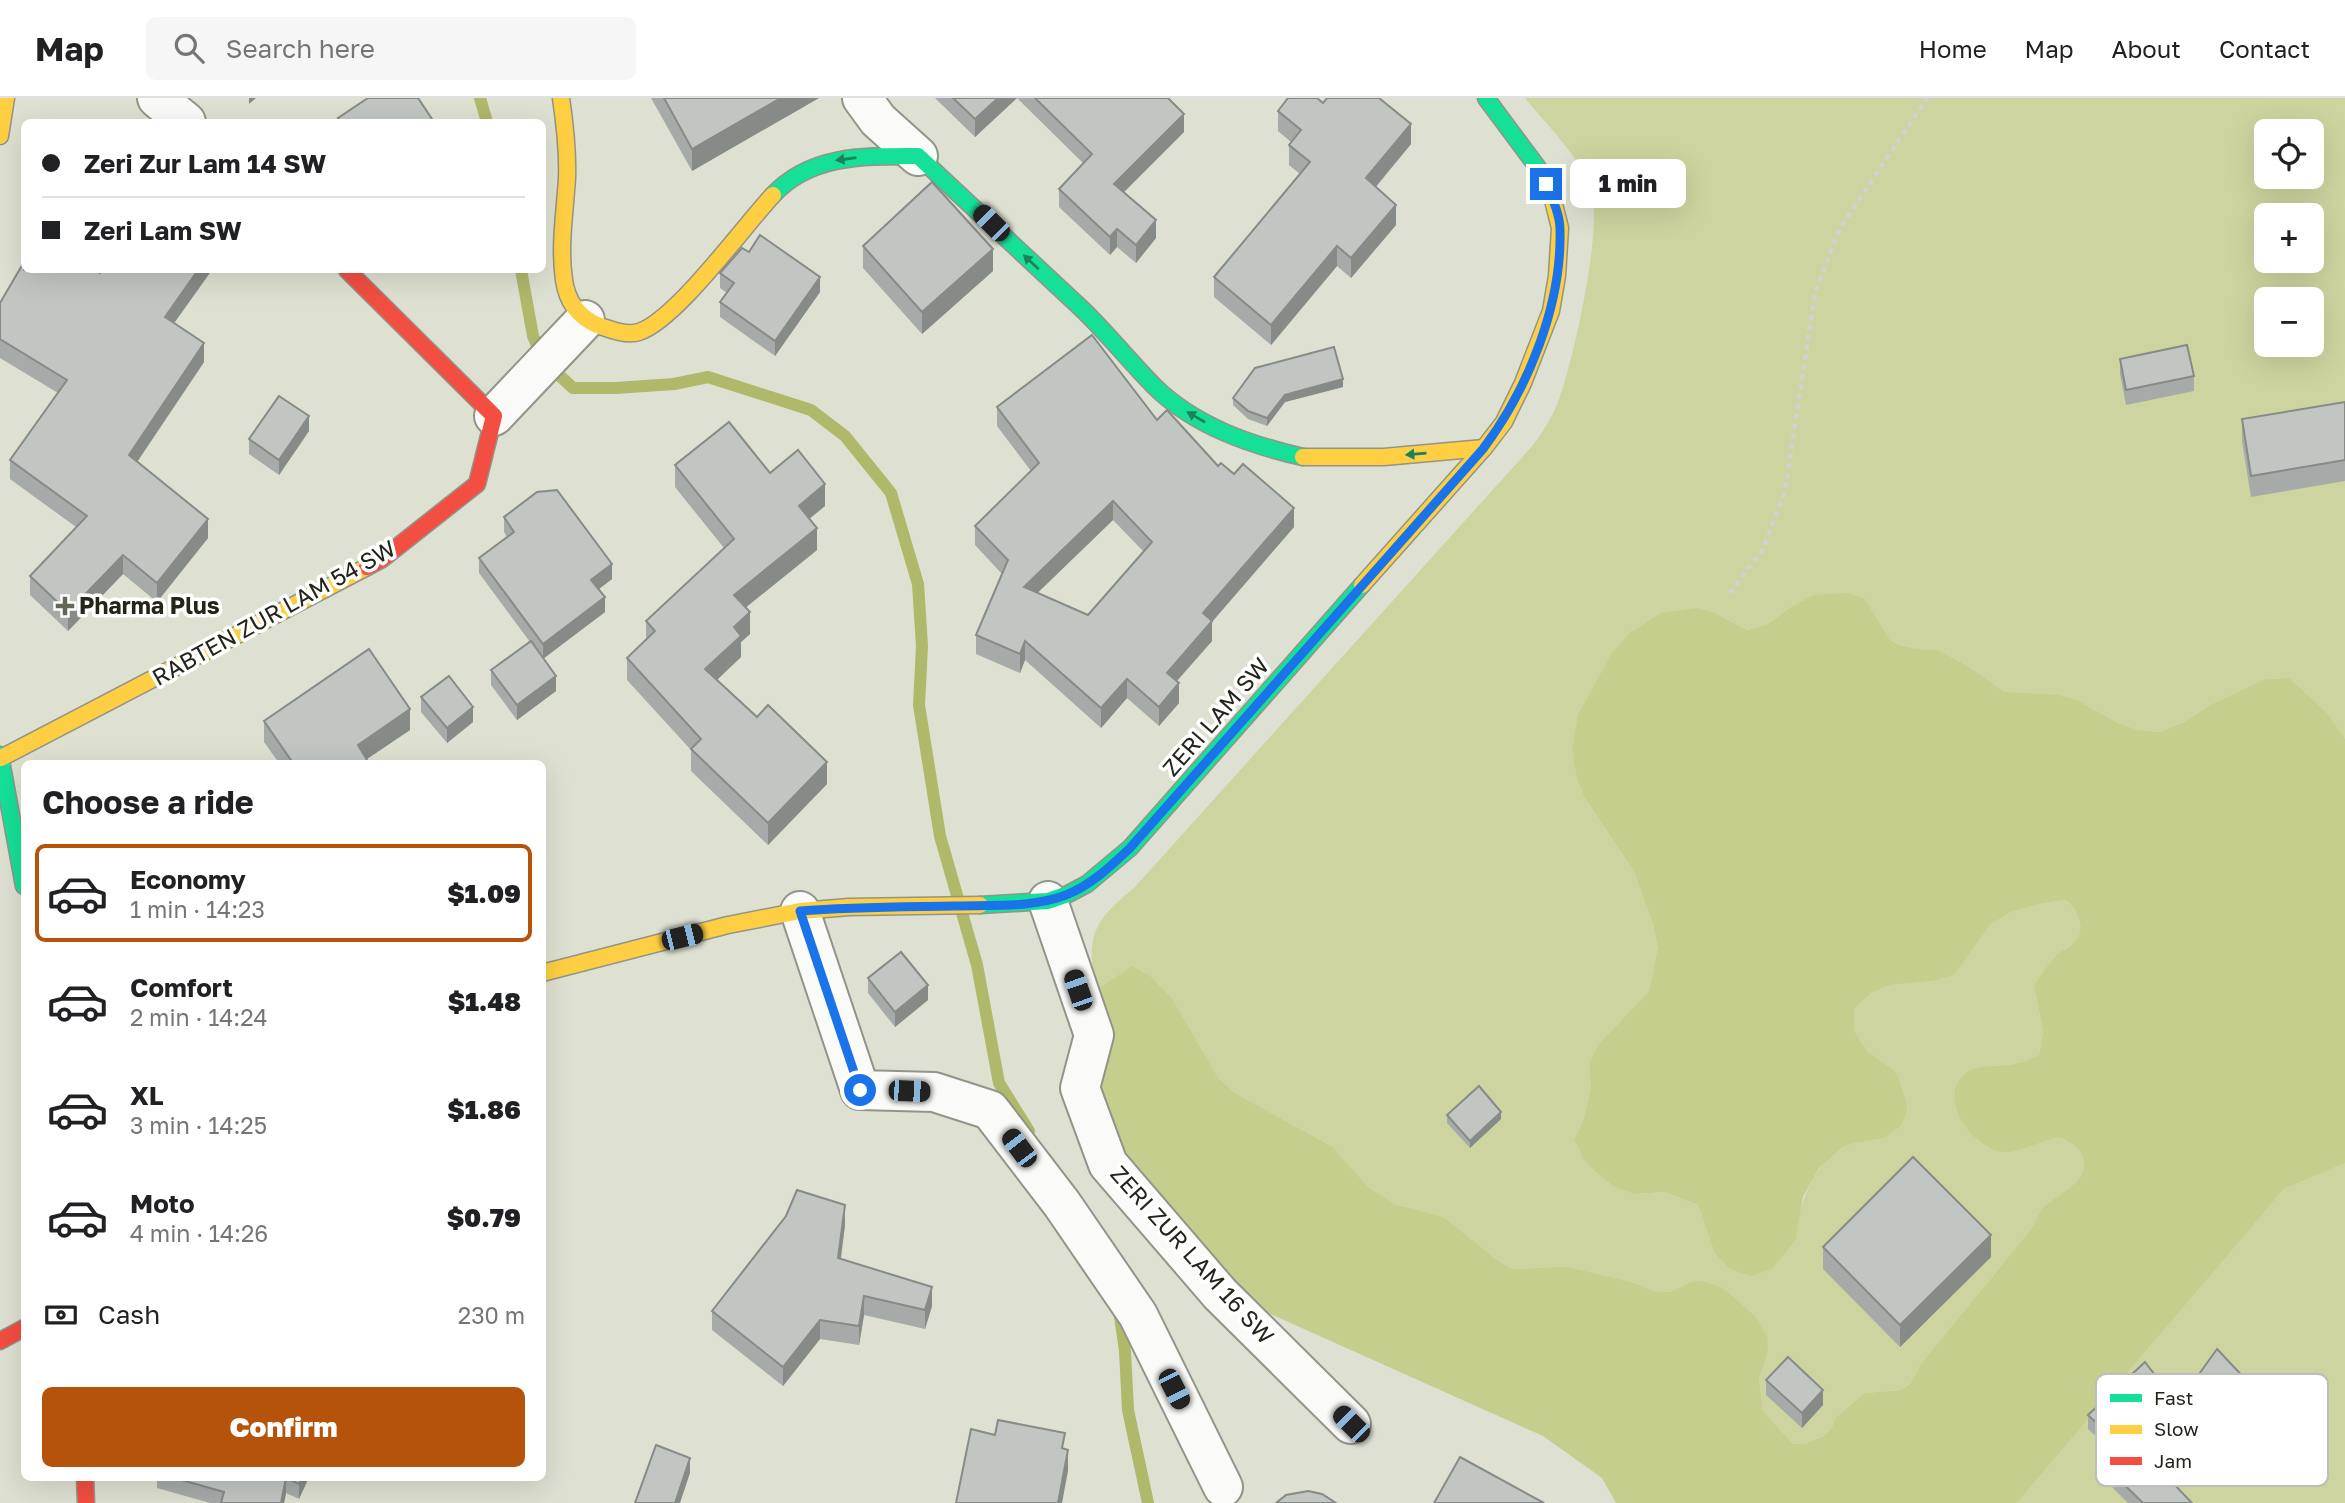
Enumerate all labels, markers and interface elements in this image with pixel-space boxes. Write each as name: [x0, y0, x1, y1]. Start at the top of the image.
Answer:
search box: [146, 17, 636, 80]
text: Map: [35, 29, 104, 68]
icon: search: [170, 29, 208, 67]
text: Search here: [226, 33, 375, 64]
text: Home: [1919, 34, 1987, 63]
text: Map: [2025, 34, 2074, 63]
text: About: [2112, 34, 2181, 63]
text: Contact: [2219, 34, 2310, 63]
map controls: [2254, 119, 2324, 357]
button: locate: [2254, 119, 2324, 189]
text: Zeri Zur Lam 14 SW: [84, 148, 326, 179]
one-way arrow: [835, 153, 857, 164]
callout: 1 min: [1570, 160, 1686, 208]
route end: [1530, 168, 1562, 200]
text: 1 min: [1599, 169, 1657, 197]
car: [969, 201, 1014, 245]
button: +: [2254, 203, 2324, 273]
text: Zeri Lam SW: [84, 215, 242, 246]
one-way arrow: [1023, 254, 1040, 270]
button: −: [2254, 287, 2324, 357]
one-way arrow: [1187, 411, 1206, 423]
one-way arrow: [1404, 449, 1426, 460]
street label: RABTEN ZUR LAM 54 SW: [147, 533, 400, 691]
place label: Pharma Plus: [79, 591, 220, 619]
marker: Pharma Plus: [57, 598, 73, 614]
street label: ZERI LAM SW: [1156, 651, 1274, 781]
text: Choose a ride: [42, 783, 254, 821]
icon: car: [46, 862, 109, 925]
text: Economy: [130, 864, 246, 895]
text: $1.09: [447, 878, 521, 909]
text: 1 min · 14:23: [130, 895, 265, 923]
car: [660, 922, 705, 952]
car: [1062, 967, 1095, 1013]
icon: car: [46, 970, 109, 1033]
text: Comfort: [130, 972, 233, 1003]
text: $1.48: [448, 986, 521, 1017]
text: 2 min · 14:24: [130, 1003, 268, 1031]
route start: [844, 1074, 876, 1106]
icon: car: [46, 1078, 109, 1141]
text: XL: [130, 1080, 164, 1111]
car: [888, 1080, 931, 1102]
text: $1.86: [447, 1094, 521, 1125]
text: 3 min · 14:25: [130, 1111, 267, 1139]
car: [998, 1125, 1041, 1171]
street label: ZERI ZUR LAM 16 SW: [1105, 1159, 1280, 1349]
icon: car: [46, 1186, 109, 1249]
text: Moto: [130, 1188, 195, 1219]
text: $0.79: [447, 1202, 521, 1233]
text: 4 min · 14:26: [130, 1219, 268, 1247]
icon: cash: [42, 1296, 80, 1334]
text: Cash: [98, 1299, 160, 1330]
text: 230 m: [458, 1301, 525, 1329]
car: [1156, 1366, 1193, 1412]
legend: [2096, 1374, 2328, 1486]
text: Fast: [2154, 1386, 2193, 1409]
button: Confirm: [42, 1387, 525, 1467]
car: [1329, 1402, 1374, 1446]
text: Slow: [2154, 1417, 2199, 1440]
text: Jam: [2154, 1449, 2192, 1472]

